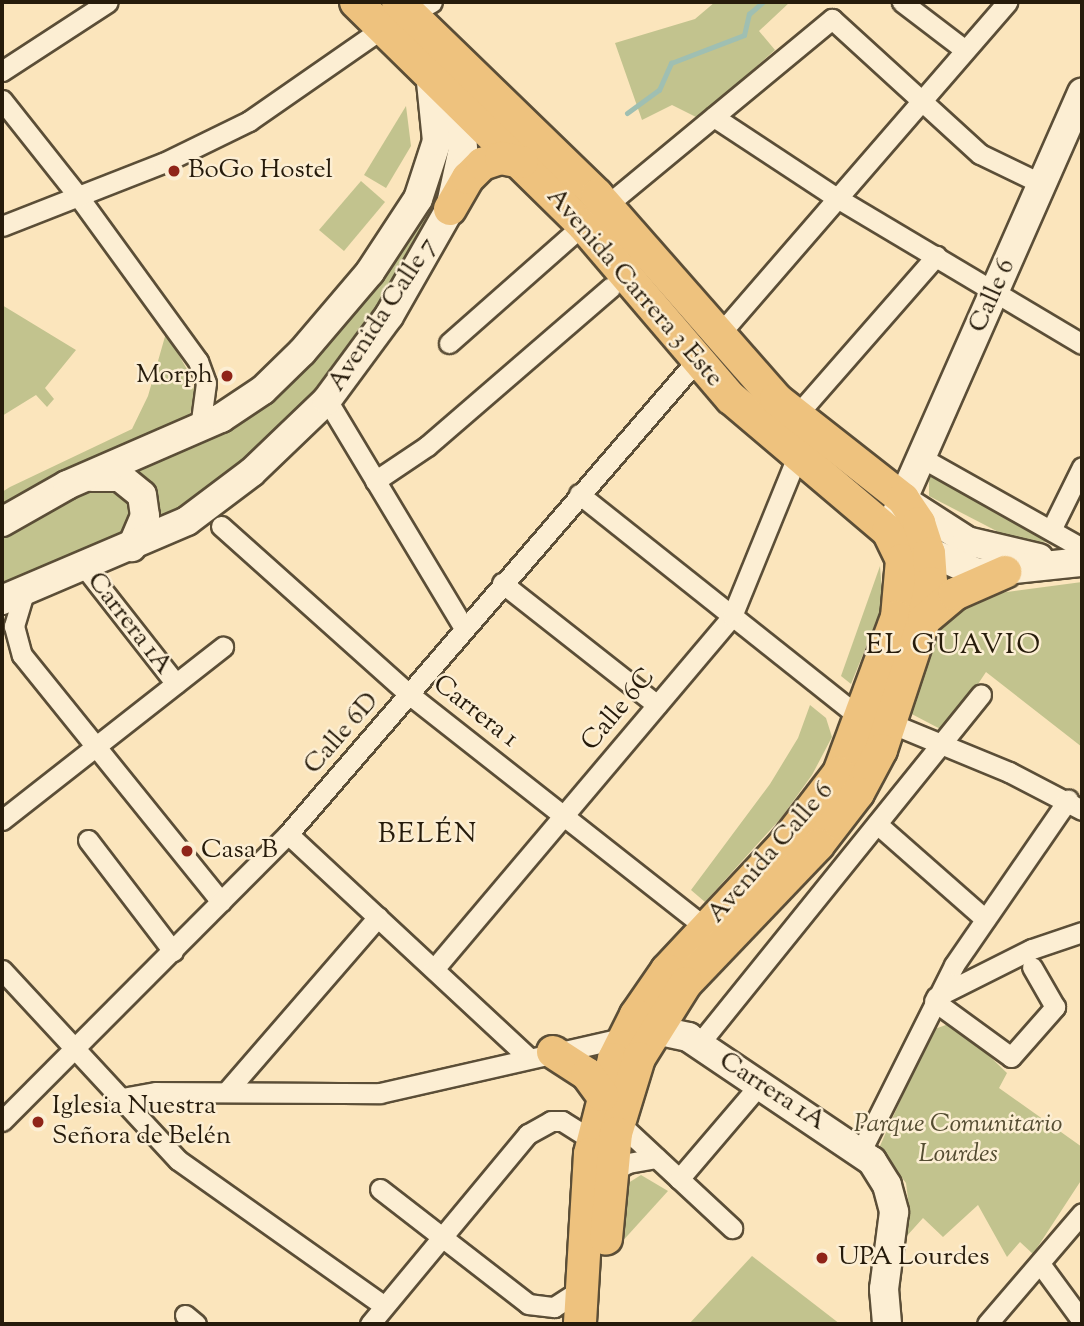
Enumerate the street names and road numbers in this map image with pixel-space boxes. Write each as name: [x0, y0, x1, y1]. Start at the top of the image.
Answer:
street label: Avenida Carrera 3 Este: [539, 182, 729, 394]
street label: Avenida Calle 7: [322, 232, 444, 398]
street label: Calle 6: [963, 254, 1023, 338]
street label: Carrera 1A: [79, 567, 179, 681]
street label: Calle 6C: [575, 662, 663, 758]
street label: Carrera 1: [426, 669, 524, 755]
street label: Calle 6D: [298, 687, 386, 781]
street label: Avenida Calle 6: [701, 776, 841, 930]
street label: Carrera 1A: [713, 1046, 831, 1138]

